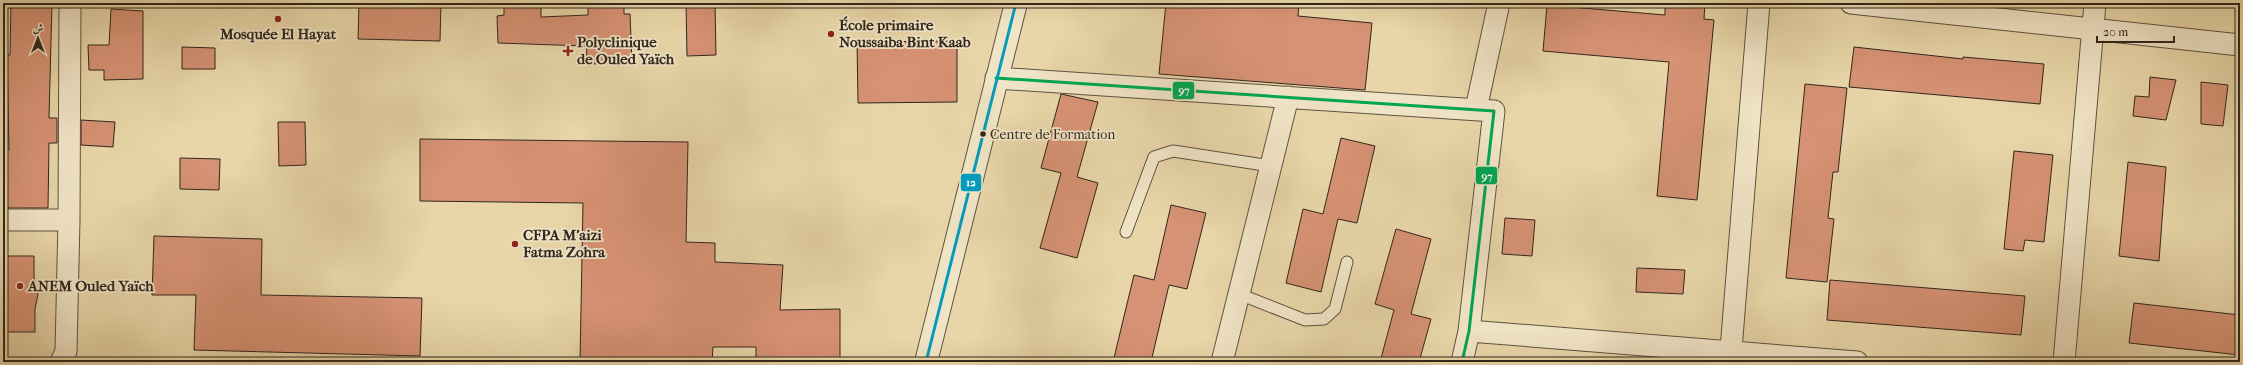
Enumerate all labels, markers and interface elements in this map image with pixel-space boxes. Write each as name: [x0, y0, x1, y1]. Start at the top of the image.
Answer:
marker: Mosquée El Hayat: [273, 14, 283, 24]
place label: École primaire Noussaiba Bint Kaab: [839, 16, 971, 51]
north arrow: [18, 18, 58, 58]
scale bar: [2097, 18, 2174, 44]
text: ش: [33, 22, 44, 35]
place label: Mosquée El Hayat: [219, 25, 337, 43]
text: 20 m: [2103, 25, 2128, 39]
marker: École primaire Noussaiba Bint Kaab: [826, 29, 836, 39]
place label: Polyclinique de Ouled Yaïch: [577, 33, 675, 68]
marker: Polyclinique de Ouled Yaïch: [562, 45, 574, 57]
line badge: 97: [1172, 81, 1195, 100]
text: 97: [1177, 84, 1190, 97]
place label: Centre de Formation: [990, 126, 1115, 143]
marker: Centre de Formation: [978, 129, 988, 139]
line badge: 97: [1475, 166, 1498, 185]
text: 97: [1480, 170, 1493, 183]
line badge: 12: [960, 173, 982, 192]
text: 12: [966, 176, 976, 189]
place label: CFPA M'aizi Fatma Zohra: [522, 226, 606, 261]
marker: CFPA M'aizi Fatma Zohra: [510, 239, 520, 249]
place label: ANEM Ouled Yaïch: [27, 277, 154, 295]
marker: ANEM Ouled Yaïch: [15, 281, 25, 291]

